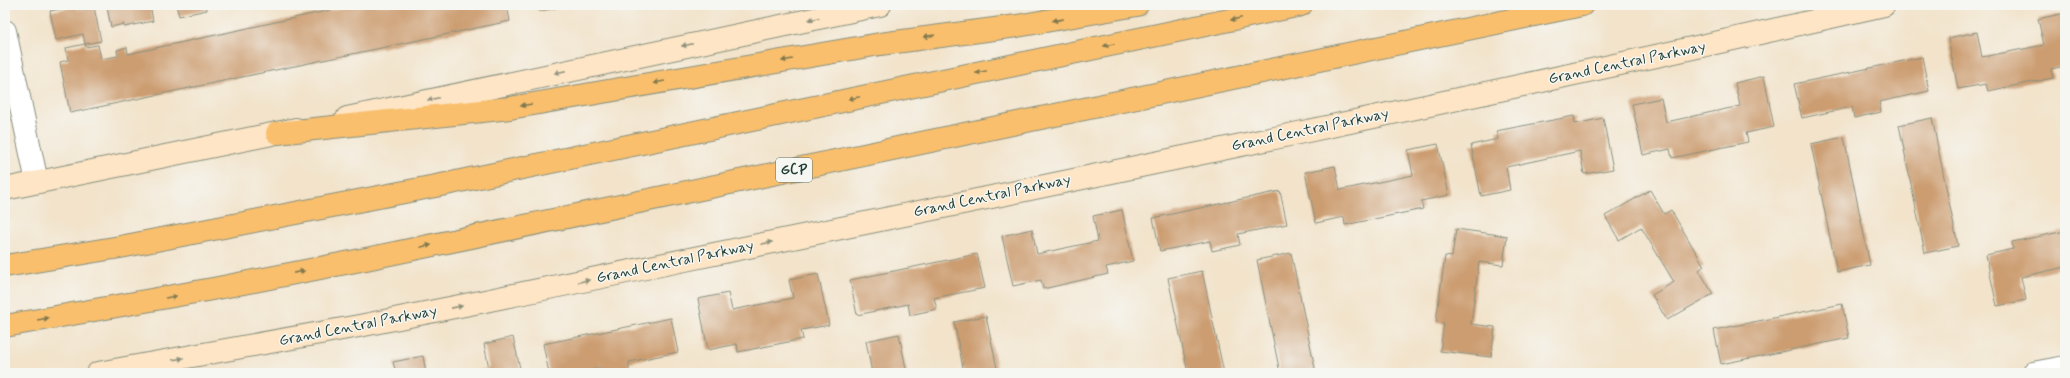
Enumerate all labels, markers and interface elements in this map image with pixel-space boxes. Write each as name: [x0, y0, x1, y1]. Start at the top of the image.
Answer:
one-way arrow: [808, 16, 820, 22]
one-way arrow: [1230, 16, 1242, 22]
one-way arrow: [1052, 17, 1064, 23]
one-way arrow: [923, 33, 935, 39]
street label: Grand Central Parkway: [1547, 36, 1708, 89]
one-way arrow: [681, 43, 693, 49]
one-way arrow: [1102, 43, 1115, 49]
one-way arrow: [781, 57, 793, 63]
one-way arrow: [554, 69, 566, 75]
one-way arrow: [975, 69, 987, 75]
one-way arrow: [652, 79, 665, 85]
one-way arrow: [427, 96, 439, 102]
one-way arrow: [848, 96, 860, 102]
one-way arrow: [520, 102, 532, 108]
street label: Grand Central Parkway: [1230, 103, 1391, 156]
road number: GCP: [776, 158, 812, 182]
street label: Grand Central Parkway: [912, 169, 1073, 222]
street label: Grand Central Parkway: [595, 235, 756, 288]
one-way arrow: [760, 240, 773, 246]
one-way arrow: [420, 243, 433, 249]
one-way arrow: [293, 269, 305, 275]
one-way arrow: [578, 277, 591, 283]
one-way arrow: [165, 293, 178, 299]
street label: Grand Central Parkway: [277, 301, 439, 351]
one-way arrow: [451, 303, 463, 309]
one-way arrow: [37, 316, 50, 322]
one-way arrow: [172, 356, 184, 362]

